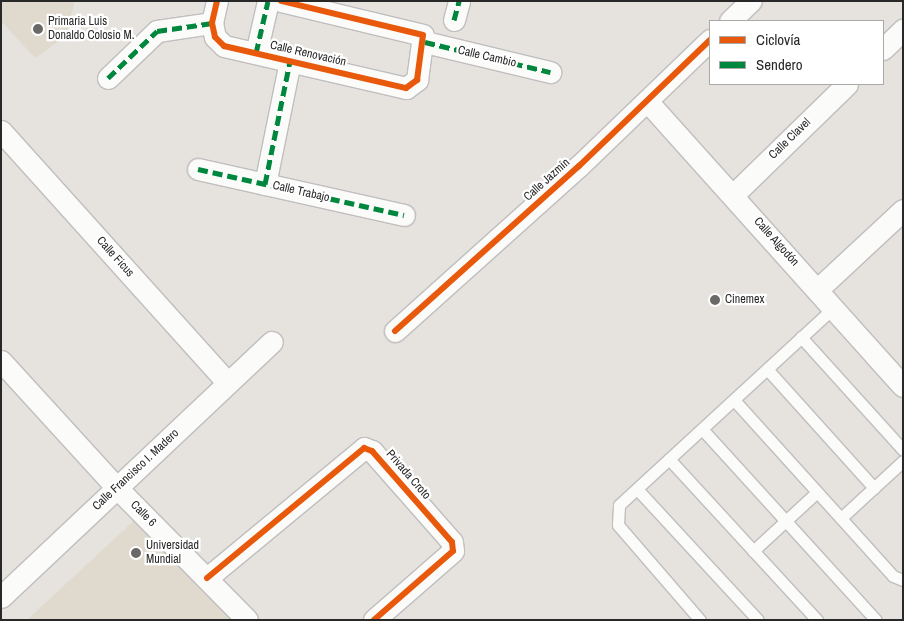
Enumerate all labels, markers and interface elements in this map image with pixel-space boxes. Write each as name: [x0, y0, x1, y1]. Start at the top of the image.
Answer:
place label: Primaria Luis Donaldo Colosio M.: [48, 15, 134, 43]
legend: [709, 20, 884, 85]
marker: Primaria Luis Donaldo Colosio M.: [32, 23, 44, 35]
text: Ciclovía: [756, 29, 800, 50]
street label: Calle Renovación: [269, 38, 347, 70]
street label: Calle Cambio: [456, 43, 518, 71]
text: Sendero: [756, 54, 803, 75]
street label: Calle Clavel: [766, 116, 814, 162]
street label: Calle Jazmín: [521, 156, 573, 204]
street label: Calle Trabajo: [271, 178, 331, 206]
street label: Calle Algodón: [750, 214, 802, 270]
street label: Calle Ficus: [93, 234, 137, 280]
place label: Cinemex: [725, 293, 764, 307]
marker: Cinemex: [709, 294, 721, 306]
street label: Calle Francisco I. Madero: [90, 426, 182, 514]
street label: Privada Croto: [383, 447, 433, 503]
street label: Calle 6: [127, 498, 159, 530]
place label: Universidad Mundial: [146, 539, 199, 567]
marker: Universidad Mundial: [130, 547, 142, 559]

